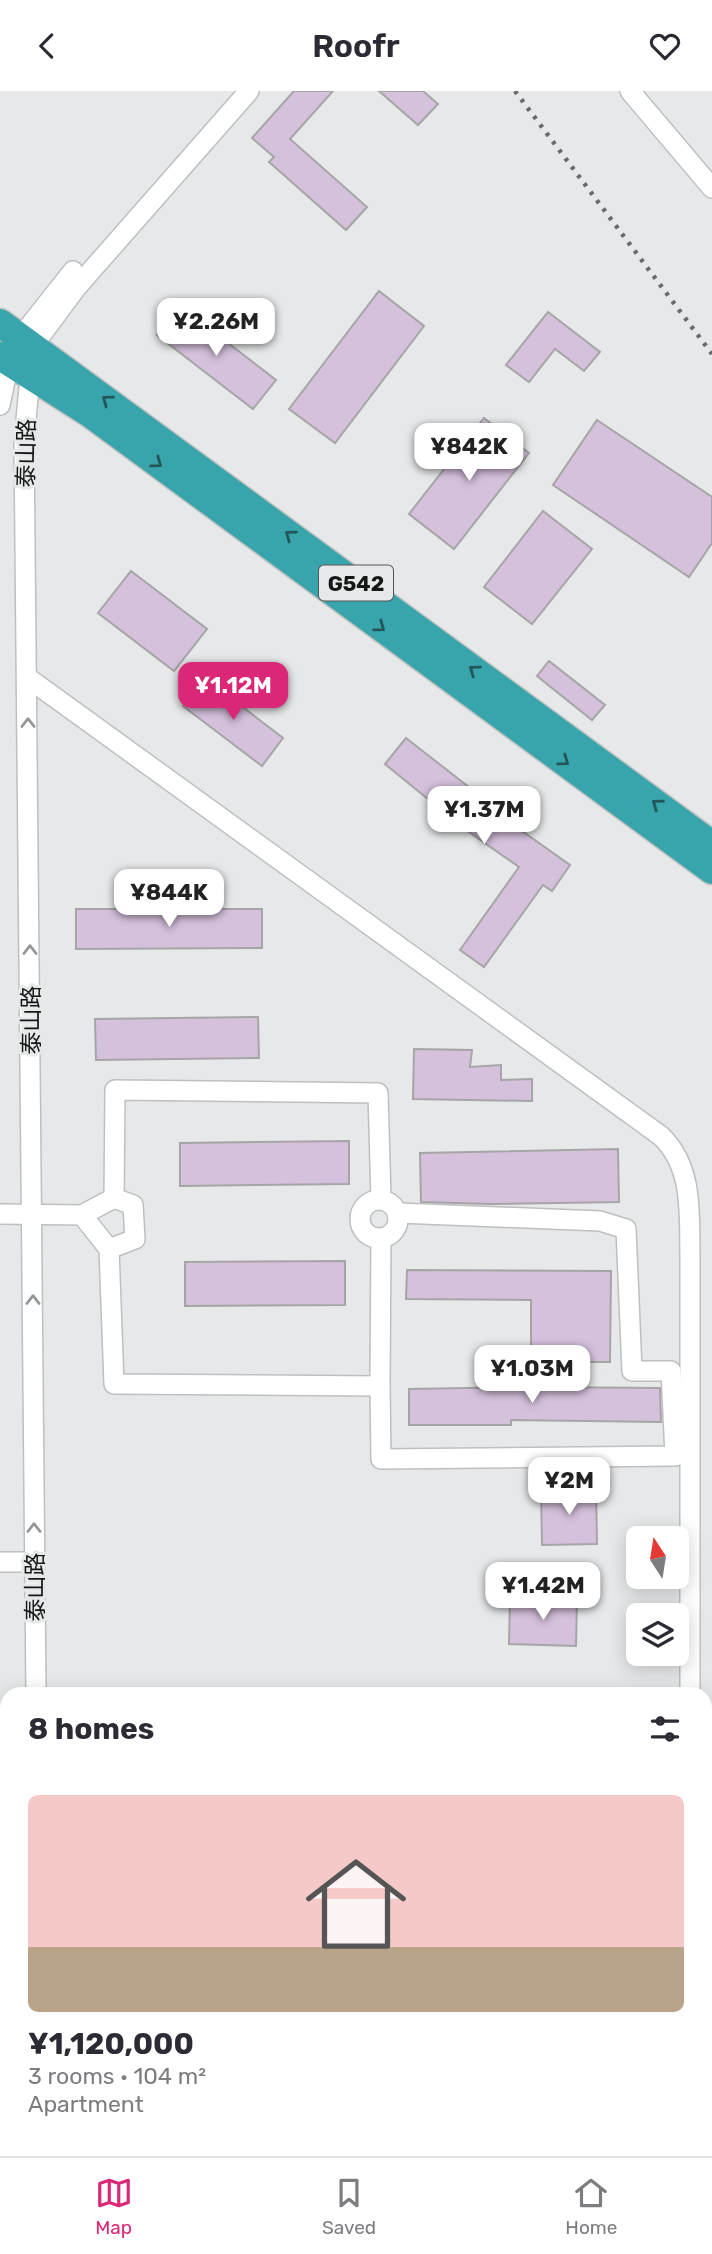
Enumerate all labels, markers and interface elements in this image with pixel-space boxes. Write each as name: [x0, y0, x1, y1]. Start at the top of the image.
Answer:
icon: back: [28, 27, 66, 65]
text: Roofr: [312, 27, 400, 65]
icon: heart: [646, 27, 684, 65]
pin: ¥2.26M: [159, 299, 273, 358]
text: ¥2.26M: [173, 307, 259, 335]
one-way arrow: [102, 396, 115, 408]
street label: 泰山路: [11, 418, 41, 488]
pin: ¥842K: [420, 423, 518, 483]
text: ¥842K: [430, 432, 508, 460]
one-way arrow: [150, 455, 162, 467]
one-way arrow: [286, 531, 298, 543]
road number: G542: [319, 566, 393, 601]
one-way arrow: [373, 618, 385, 631]
pin: ¥1.12M: [176, 663, 290, 722]
one-way arrow: [469, 665, 482, 678]
text: ¥1.12M: [194, 671, 272, 699]
one-way arrow: [21, 717, 36, 728]
one-way arrow: [556, 753, 569, 765]
pin: ¥1.37M: [427, 787, 541, 846]
text: ¥1.37M: [443, 795, 525, 823]
one-way arrow: [652, 800, 665, 813]
pin: ¥844K: [120, 869, 218, 929]
text: ¥844K: [130, 878, 208, 906]
one-way arrow: [22, 945, 38, 955]
street label: 泰山路: [17, 986, 45, 1055]
one-way arrow: [25, 1295, 41, 1305]
pin: ¥1.03M: [475, 1345, 589, 1405]
text: ¥1.03M: [490, 1354, 574, 1382]
pin: ¥2M: [535, 1457, 603, 1517]
text: ¥2M: [544, 1466, 594, 1494]
one-way arrow: [27, 1522, 42, 1533]
north arrow: [626, 1526, 690, 1589]
map controls: [626, 1526, 689, 1666]
street label: 泰山路: [21, 1553, 49, 1622]
pin: ¥1.42M: [486, 1563, 600, 1622]
text: ¥1.42M: [501, 1571, 585, 1599]
button: layers: [626, 1603, 689, 1666]
icon: filters: [646, 1710, 684, 1748]
text: 8 homes: [28, 1711, 154, 1747]
icon: home: [293, 1841, 419, 1967]
text: ¥1,120,000: [28, 2026, 194, 2062]
text: 3 rooms · 104 m²: [28, 2062, 206, 2090]
text: Apartment: [28, 2090, 144, 2118]
tab: Map: [95, 2174, 133, 2239]
tab: Saved: [322, 2174, 376, 2239]
tab: Home: [565, 2174, 617, 2239]

